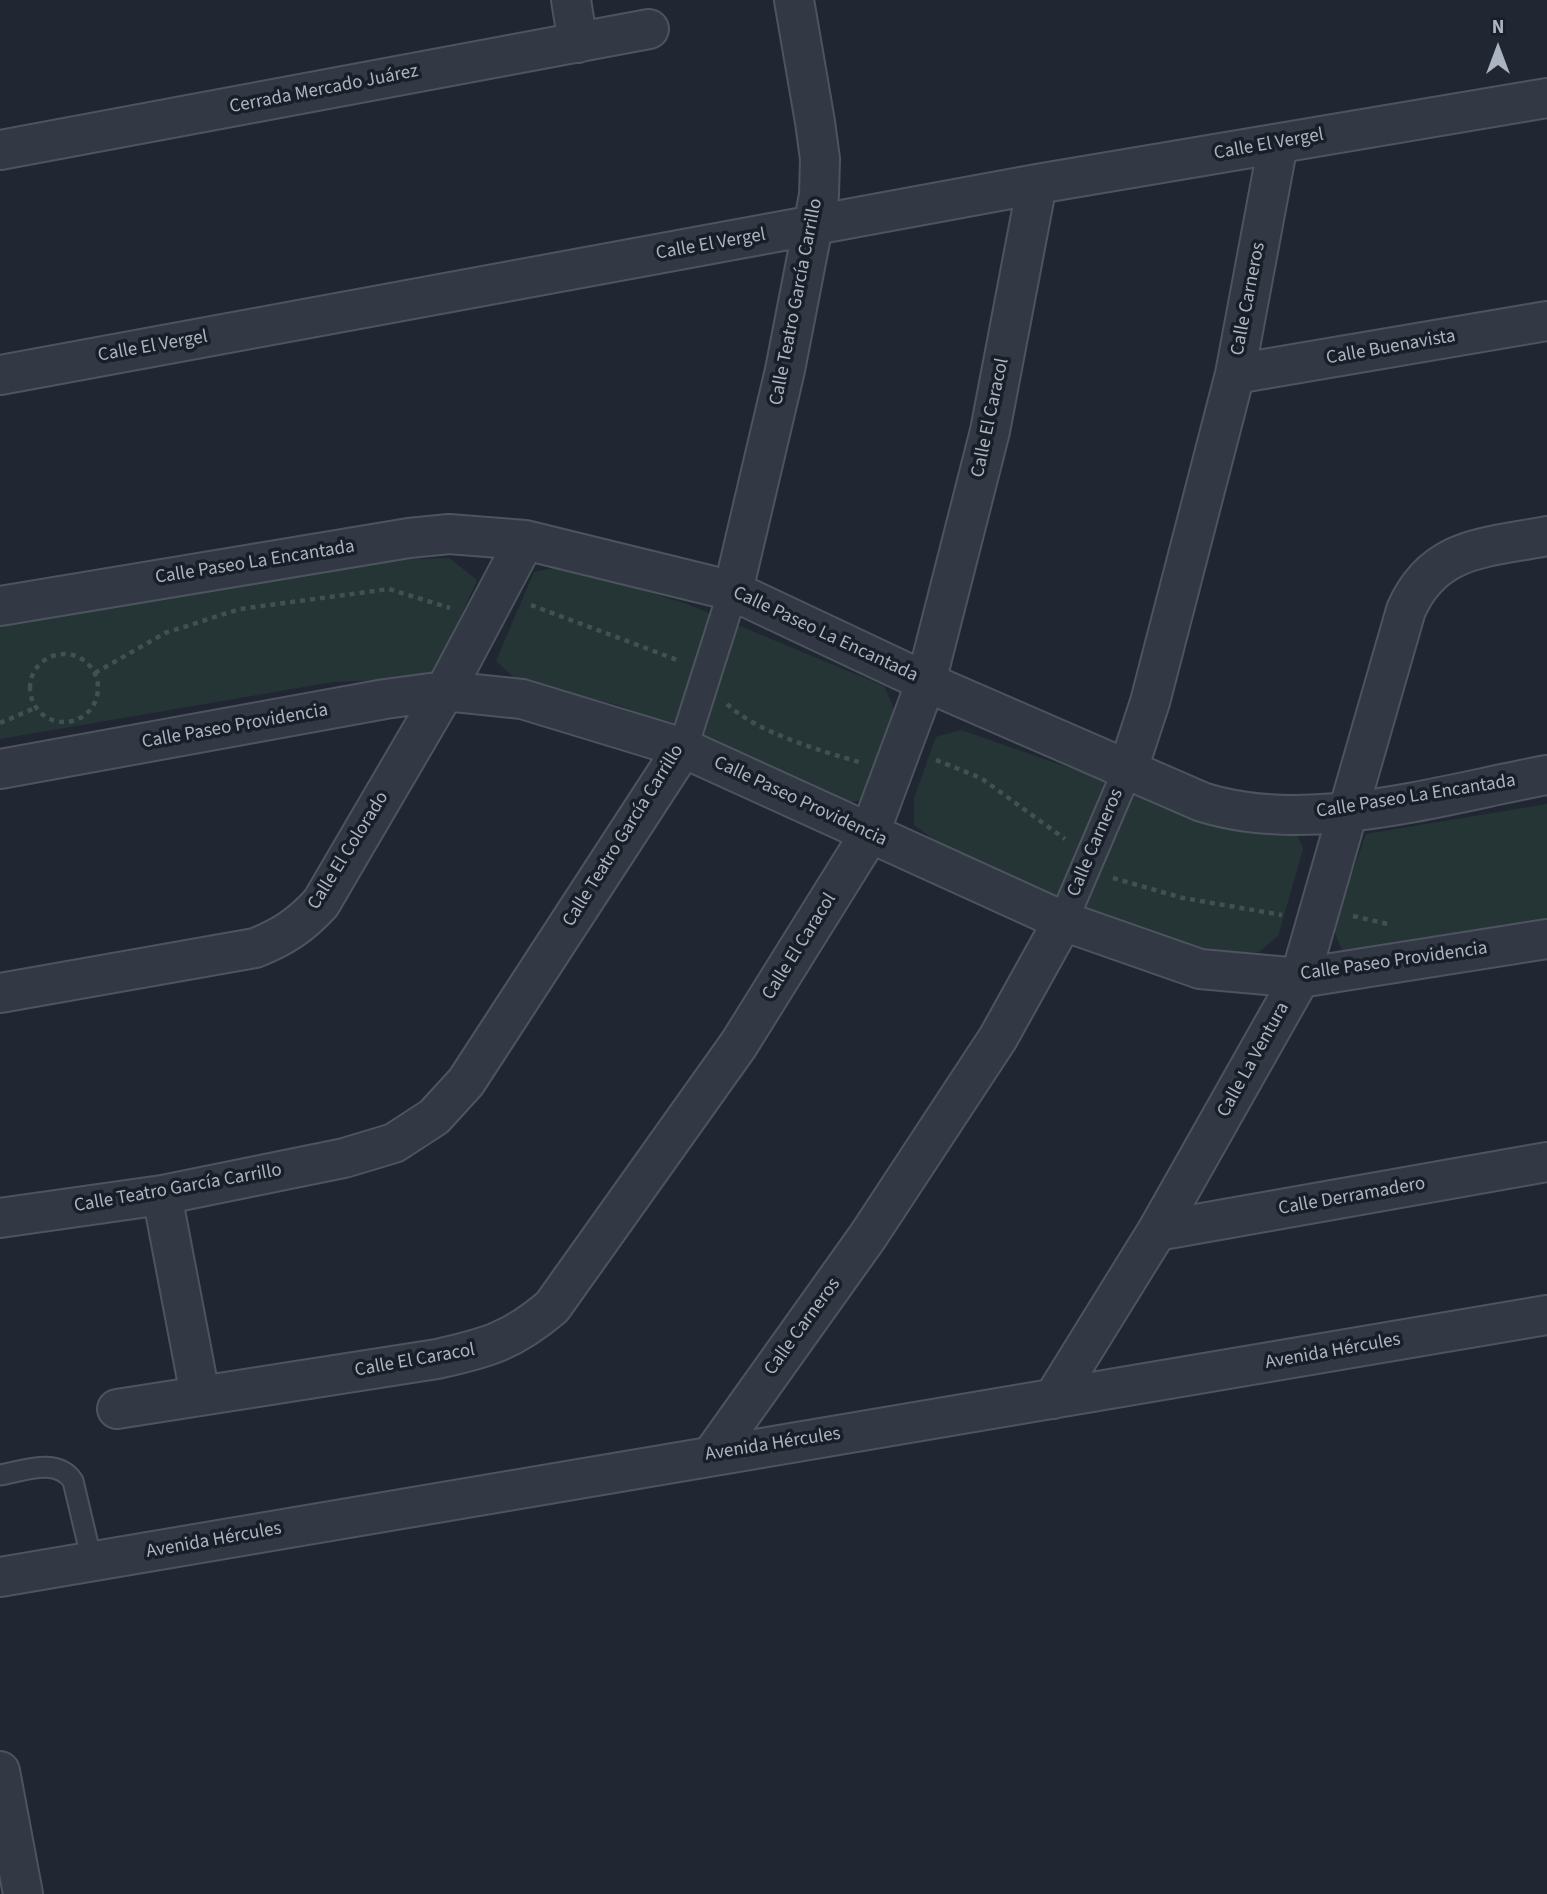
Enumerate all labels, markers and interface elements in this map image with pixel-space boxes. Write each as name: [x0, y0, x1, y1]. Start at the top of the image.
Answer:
north arrow: [1463, 14, 1533, 84]
text: N: [1492, 14, 1504, 41]
street label: Cerrada Mercado Juárez: [228, 61, 420, 119]
street label: Calle El Vergel: [1212, 124, 1326, 166]
street label: Calle Teatro García Carrillo: [766, 197, 828, 407]
street label: Calle El Vergel: [654, 224, 768, 266]
street label: Calle Carneros: [1227, 240, 1271, 358]
street label: Calle Buenavista: [1325, 325, 1457, 371]
street label: Calle El Vergel: [96, 326, 210, 368]
street label: Calle El Caracol: [967, 356, 1015, 480]
street label: Calle Paseo La Encantada: [154, 536, 356, 590]
street label: Calle Paseo La Encantada: [729, 582, 921, 688]
street label: Calle Paseo Providencia: [140, 699, 330, 755]
street label: Calle Teatro García Carrillo: [559, 741, 689, 931]
street label: Calle Paseo Providencia: [710, 752, 890, 852]
street label: Calle Paseo La Encantada: [1315, 770, 1517, 824]
street label: Calle Carneros: [1063, 786, 1129, 900]
street label: Calle El Colorado: [304, 788, 394, 914]
street label: Calle El Caracol: [758, 889, 842, 1005]
street label: Calle Paseo Providencia: [1299, 938, 1489, 986]
street label: Calle La Ventura: [1213, 999, 1295, 1121]
street label: Calle Teatro García Carrillo: [72, 1160, 284, 1218]
street label: Calle Derramadero: [1277, 1173, 1427, 1221]
street label: Calle Carneros: [760, 1274, 846, 1380]
street label: Avenida Hércules: [1264, 1329, 1402, 1375]
street label: Calle El Caracol: [353, 1339, 477, 1383]
street label: Avenida Hércules: [704, 1423, 842, 1467]
street label: Avenida Hércules: [145, 1518, 283, 1564]

